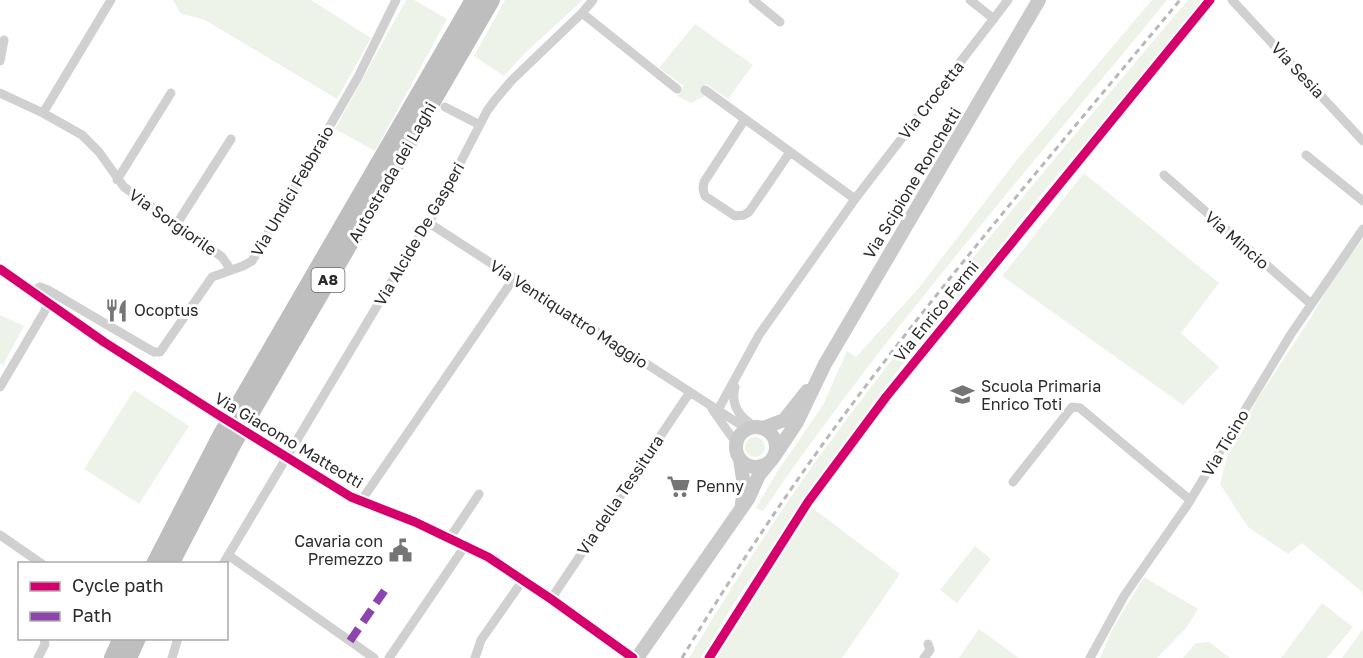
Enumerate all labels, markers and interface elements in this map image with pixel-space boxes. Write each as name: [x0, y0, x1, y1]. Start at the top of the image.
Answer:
street label: Via Sesia: [1267, 38, 1329, 102]
street label: Via Crocetta: [894, 57, 968, 143]
street label: Autostrada dei Laghi: [344, 98, 440, 246]
street label: Via Scipione Ronchetti: [859, 104, 965, 262]
street label: Via Undici Febbraio: [246, 122, 338, 260]
street label: Via Alcide De Gasperi: [370, 159, 468, 309]
street label: Via Sorgiorile: [125, 184, 221, 260]
street label: Via Mincio: [1201, 207, 1273, 273]
street label: Via Ventiquattro Maggio: [486, 255, 652, 373]
street label: Via Enrico Fermi: [889, 257, 983, 365]
road number: A8: [312, 268, 344, 292]
restaurant icon: Ocoptus: [103, 297, 129, 323]
place label: Ocoptus: [134, 300, 199, 320]
place label: Scuola Primaria Enrico Toti: [981, 376, 1101, 414]
school or university icon: Scuola Primaria Enrico Toti: [950, 382, 976, 408]
street label: Via Giacomo Matteotti: [211, 388, 367, 492]
street label: Via Ticino: [1197, 406, 1253, 480]
street label: Via della Tessitura: [572, 431, 668, 559]
supermarket icon: Penny: [665, 473, 691, 499]
place label: Penny: [696, 476, 744, 496]
place label: Cavaria con Premezzo: [294, 531, 383, 569]
public building icon: Cavaria con Premezzo: [388, 537, 414, 563]
legend: [18, 562, 228, 640]
text: Cycle path: [72, 574, 164, 596]
text: Path: [72, 604, 112, 626]

